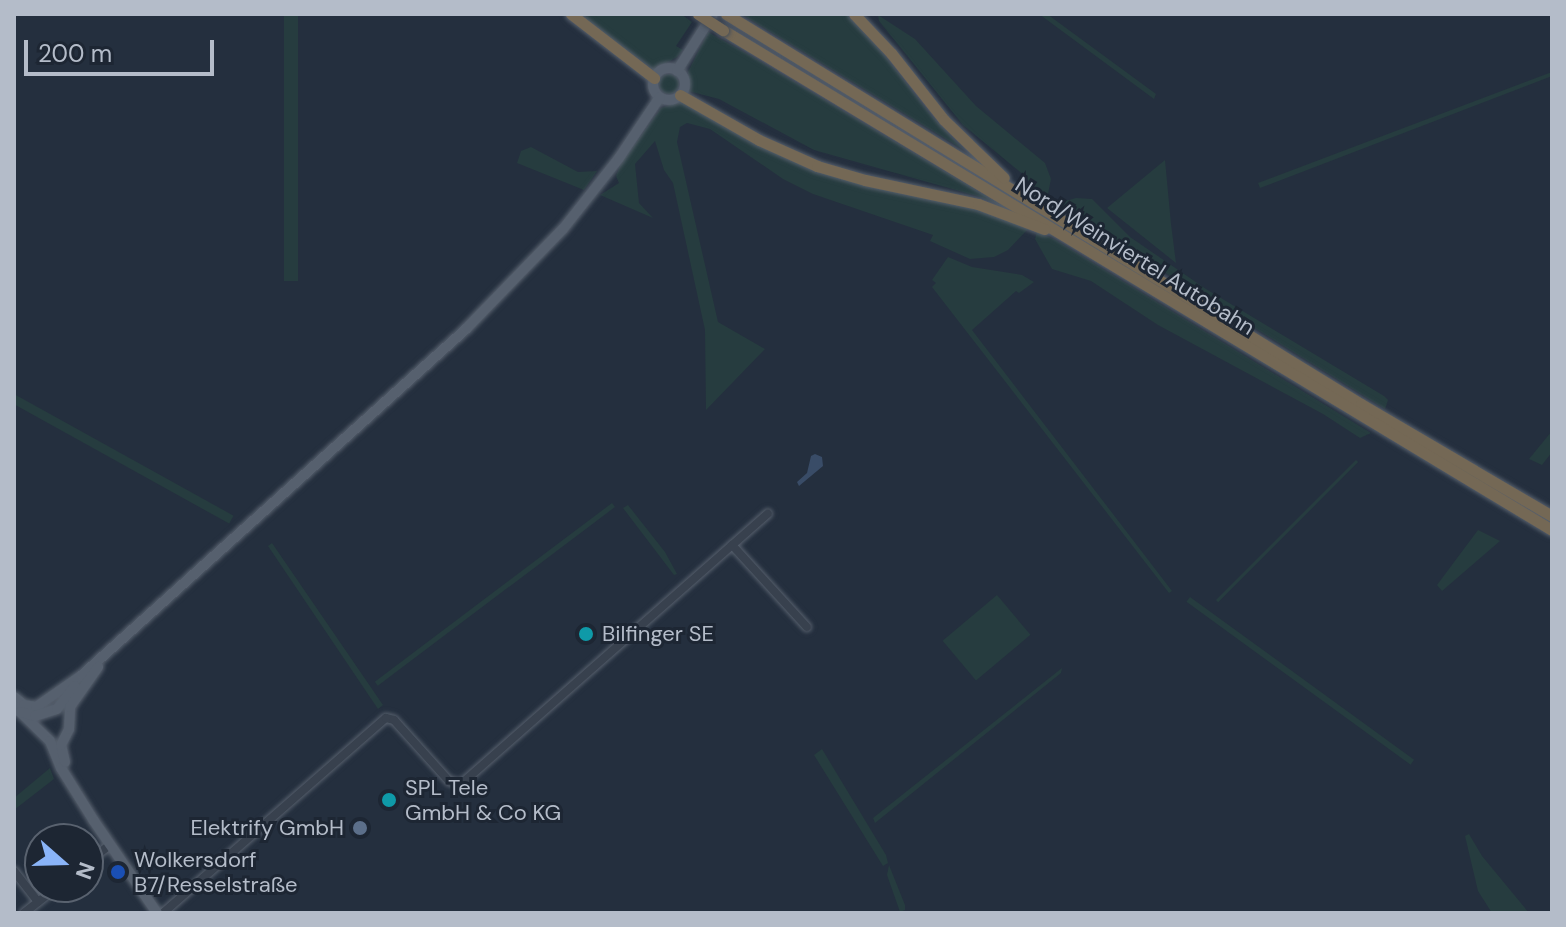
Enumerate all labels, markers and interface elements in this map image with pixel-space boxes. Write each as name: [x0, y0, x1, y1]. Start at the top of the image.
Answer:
scale bar: [28, 24, 218, 74]
text: 200 m: [38, 38, 112, 69]
street label: Nord/Weinviertel Autobahn: [1010, 171, 1260, 341]
place label: Bilfinger SE: [602, 621, 714, 647]
marker: Bilfinger SE: [577, 625, 595, 643]
place label: SPL Tele GmbH & Co KG: [405, 774, 561, 826]
marker: SPL Tele GmbH & Co KG: [380, 791, 398, 809]
place label: Elektrify GmbH: [190, 815, 344, 841]
marker: Elektrify GmbH: [351, 819, 369, 837]
north arrow: [24, 823, 104, 903]
place label: Wolkersdorf B7/Resselstraße: [134, 846, 297, 898]
text: N: [69, 858, 102, 883]
marker: Wolkersdorf B7/Resselstraße: [109, 863, 127, 881]

